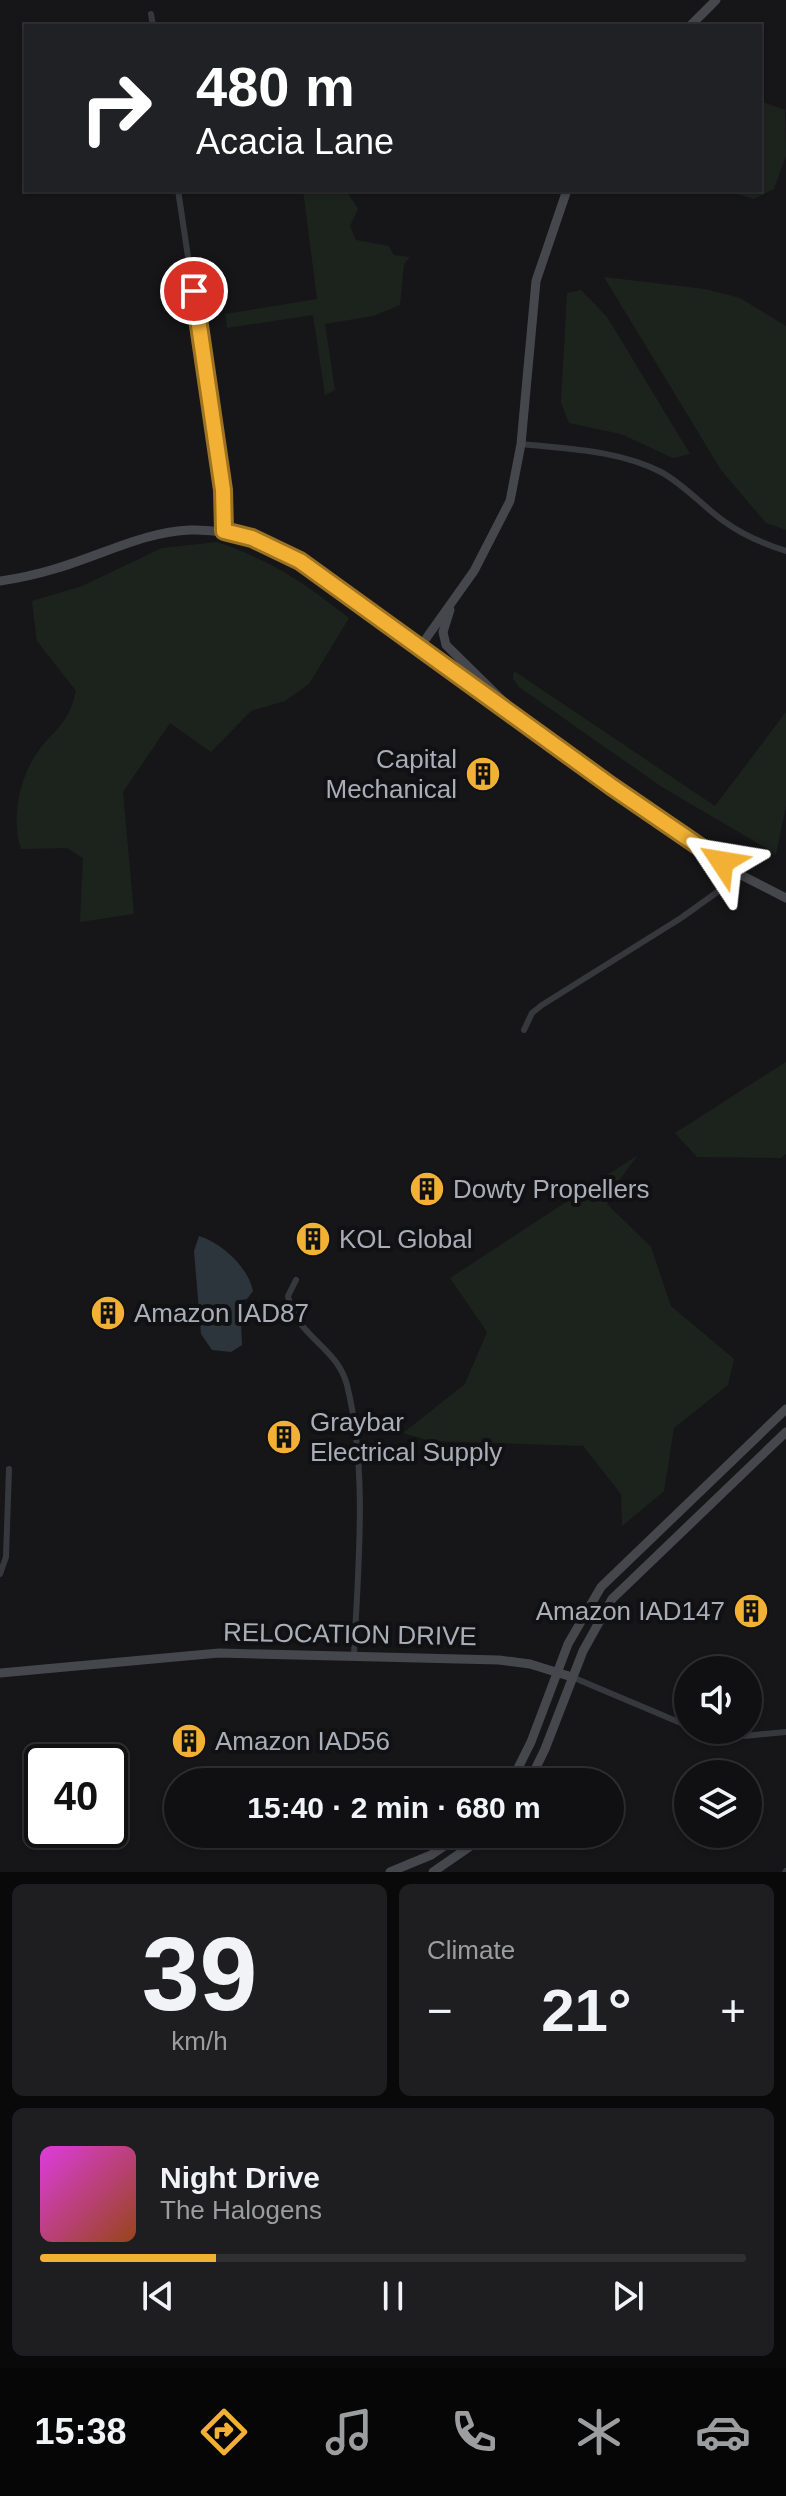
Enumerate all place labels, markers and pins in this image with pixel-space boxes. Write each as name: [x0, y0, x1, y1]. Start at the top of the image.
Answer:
pin: [160, 257, 228, 325]
place label: Capital Mechanical: [325, 744, 457, 804]
building icon: Capital Mechanical: [464, 755, 502, 793]
building icon: Dowty Propellers: [408, 1170, 446, 1208]
place label: Dowty Propellers: [453, 1174, 650, 1204]
building icon: KOL Global: [294, 1220, 332, 1258]
place label: KOL Global: [339, 1224, 472, 1254]
building icon: Amazon IAD87: [89, 1294, 127, 1332]
place label: Amazon IAD87: [134, 1298, 309, 1328]
place label: Graybar Electrical Supply: [310, 1407, 502, 1467]
building icon: Graybar Electrical Supply: [265, 1418, 303, 1456]
building icon: Amazon IAD147: [732, 1592, 770, 1630]
place label: Amazon IAD147: [536, 1596, 725, 1626]
building icon: Amazon IAD56: [170, 1722, 208, 1760]
place label: Amazon IAD56: [215, 1726, 390, 1756]

